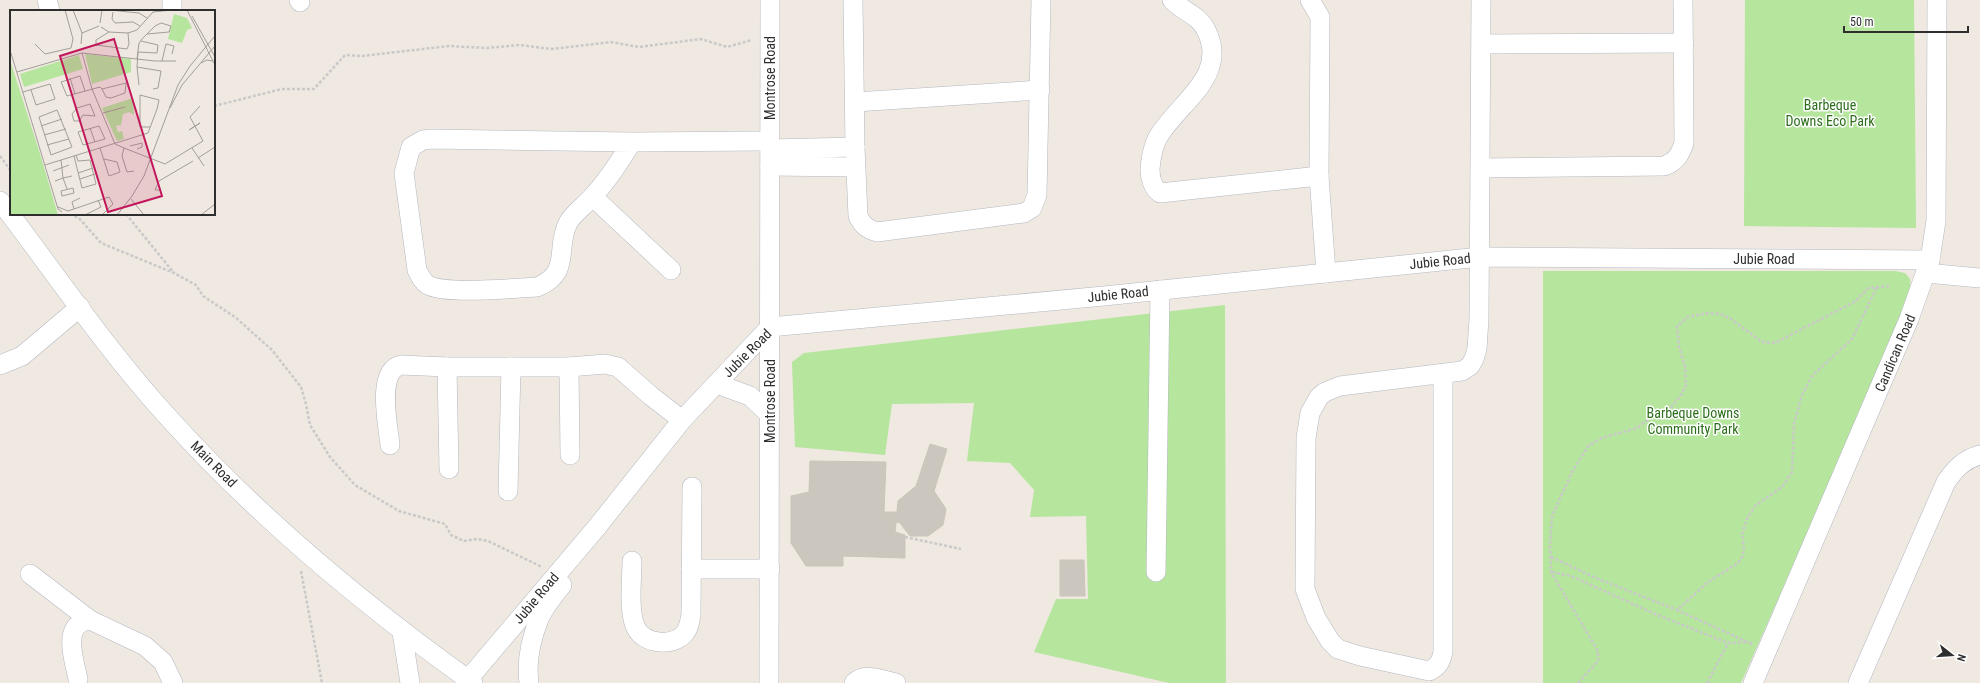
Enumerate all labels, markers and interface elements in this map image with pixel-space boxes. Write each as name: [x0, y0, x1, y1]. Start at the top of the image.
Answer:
scale bar: [1844, 8, 1968, 34]
inset map: [10, 10, 215, 215]
text: 50 m: [1850, 15, 1874, 29]
street label: Montrose Road: [762, 36, 778, 120]
park label: Barbeque Downs Eco Park: [1786, 97, 1875, 129]
street label: Jubie Road: [1409, 250, 1471, 272]
street label: Jubie Road: [1733, 251, 1795, 267]
street label: Jubie Road: [1087, 283, 1149, 305]
street label: Candican Road: [1871, 312, 1919, 394]
street label: Jubie Road: [720, 326, 774, 380]
street label: Montrose Road: [762, 359, 778, 443]
park label: Barbeque Downs Community Park: [1647, 405, 1739, 437]
street label: Main Road: [188, 438, 240, 490]
street label: Jubie Road: [510, 569, 562, 627]
north arrow: [1932, 635, 1972, 675]
text: N: [1954, 653, 1968, 663]

